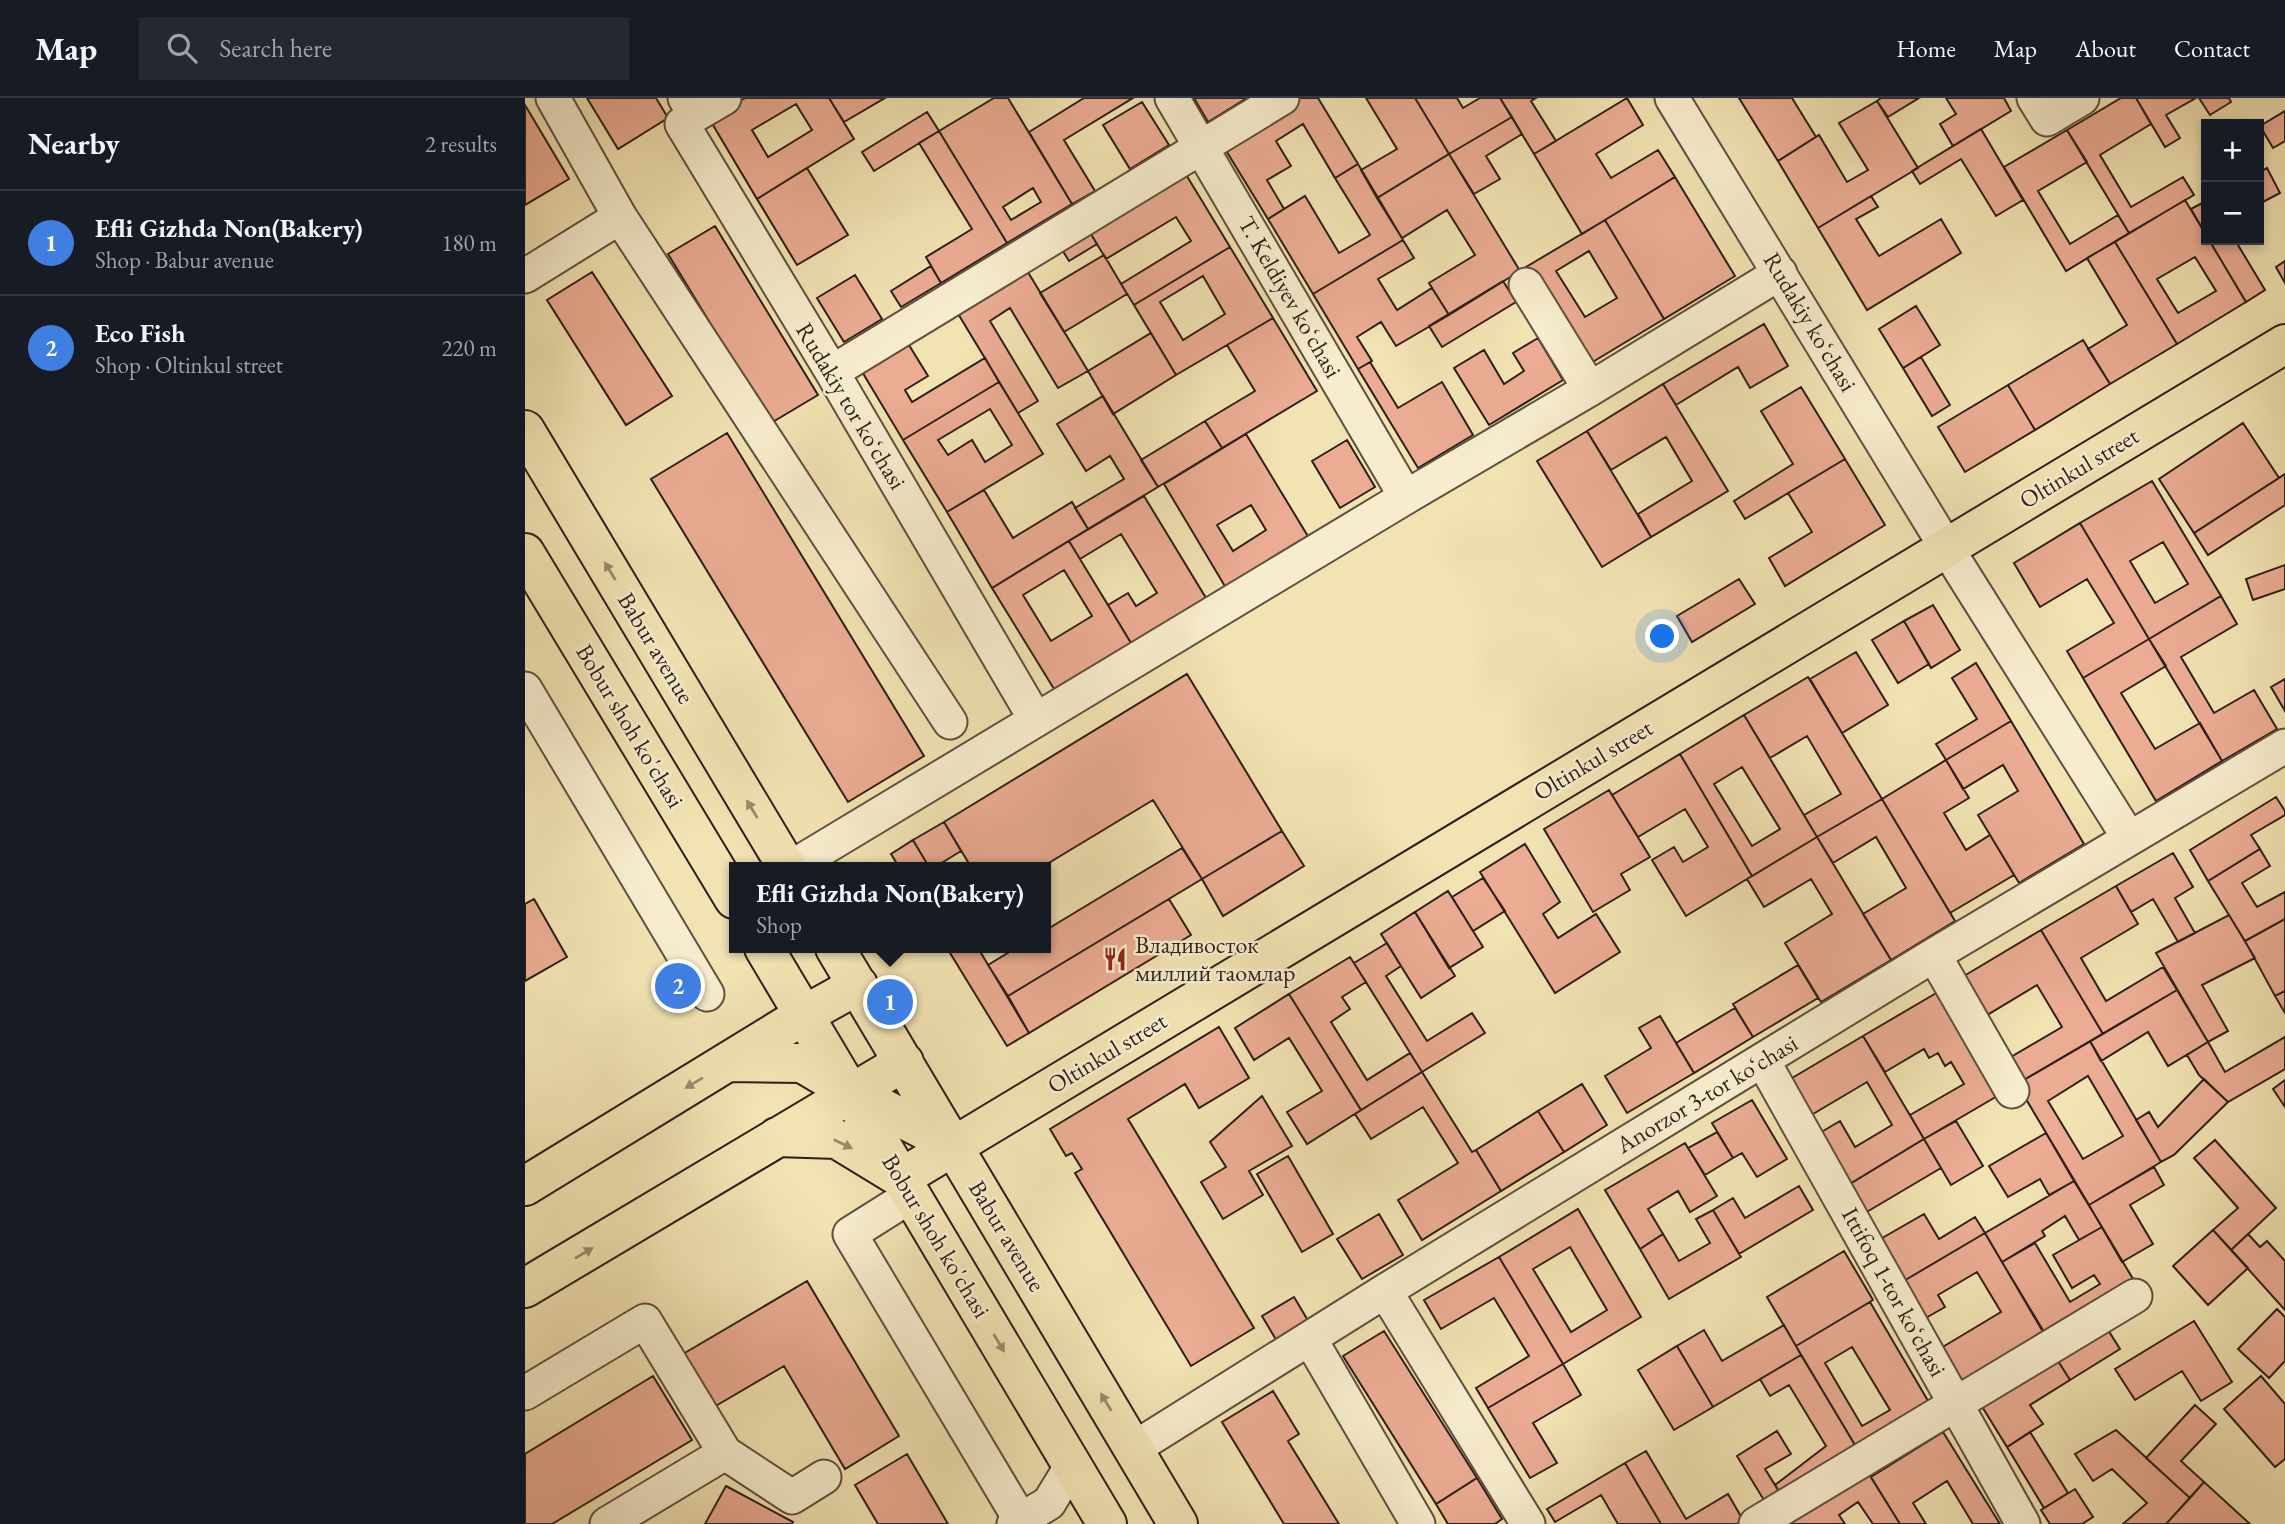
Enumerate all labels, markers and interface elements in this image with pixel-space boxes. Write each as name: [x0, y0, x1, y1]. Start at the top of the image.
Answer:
search box: [139, 17, 629, 80]
text: Map: [35, 27, 97, 70]
icon: search: [163, 29, 201, 67]
text: Search here: [219, 31, 332, 65]
text: Home: [1896, 33, 1956, 64]
text: Map: [1994, 33, 2037, 64]
text: About: [2075, 33, 2136, 64]
text: Contact: [2174, 33, 2250, 64]
map controls: [2201, 119, 2264, 245]
button: +: [2201, 119, 2264, 182]
text: Nearby: [28, 124, 120, 163]
text: 2 results: [425, 129, 497, 159]
button: −: [2201, 182, 2264, 245]
street label: T. Keldiyev koʻchasi: [1232, 210, 1349, 383]
text: Efli Gizhda Non(Bakery): [95, 211, 363, 245]
text: 1: [45, 228, 57, 258]
text: 180 m: [441, 228, 497, 258]
text: Shop · Babur avenue: [95, 245, 274, 275]
street label: Rudakiy koʻchasi: [1757, 246, 1864, 397]
text: Eco Fish: [95, 316, 185, 350]
street label: Rudakiy tor koʻchasi: [789, 317, 914, 495]
text: 2: [45, 333, 57, 363]
text: 220 m: [441, 333, 497, 363]
text: Shop · Oltinkul street: [95, 350, 283, 380]
street label: Oltinkul street: [2013, 420, 2145, 515]
one-way arrow: [604, 562, 616, 581]
street label: Babur avenue: [611, 586, 702, 709]
your location: [1645, 619, 1679, 653]
street label: Bobur shoh ko'chasi: [569, 638, 692, 813]
street label: Oltinkul street: [1527, 712, 1659, 807]
one-way arrow: [746, 799, 758, 818]
popup: [729, 862, 1051, 953]
text: Efli Gizhda Non(Bakery): [756, 876, 1024, 910]
text: Shop: [756, 910, 802, 940]
place label: Владивосток миллий таомлар: [1135, 929, 1296, 988]
restaurant icon: Владивосток миллий таомлар: [1101, 945, 1129, 973]
pin: 2: [655, 960, 701, 1012]
pin: 1: [867, 976, 913, 1028]
street label: Oltinkul street: [1041, 1005, 1173, 1100]
street label: Anorzor 3-tor koʻchasi: [1609, 1027, 1803, 1161]
one-way arrow: [684, 1076, 704, 1089]
one-way arrow: [833, 1138, 854, 1150]
street label: Bobur shoh ko'chasi: [875, 1148, 998, 1323]
street label: Babur avenue: [962, 1174, 1053, 1297]
street label: Ittifoq 1-tor koʻchasi: [1835, 1202, 1954, 1382]
one-way arrow: [574, 1246, 593, 1259]
one-way arrow: [993, 1333, 1006, 1352]
one-way arrow: [1099, 1393, 1112, 1412]

